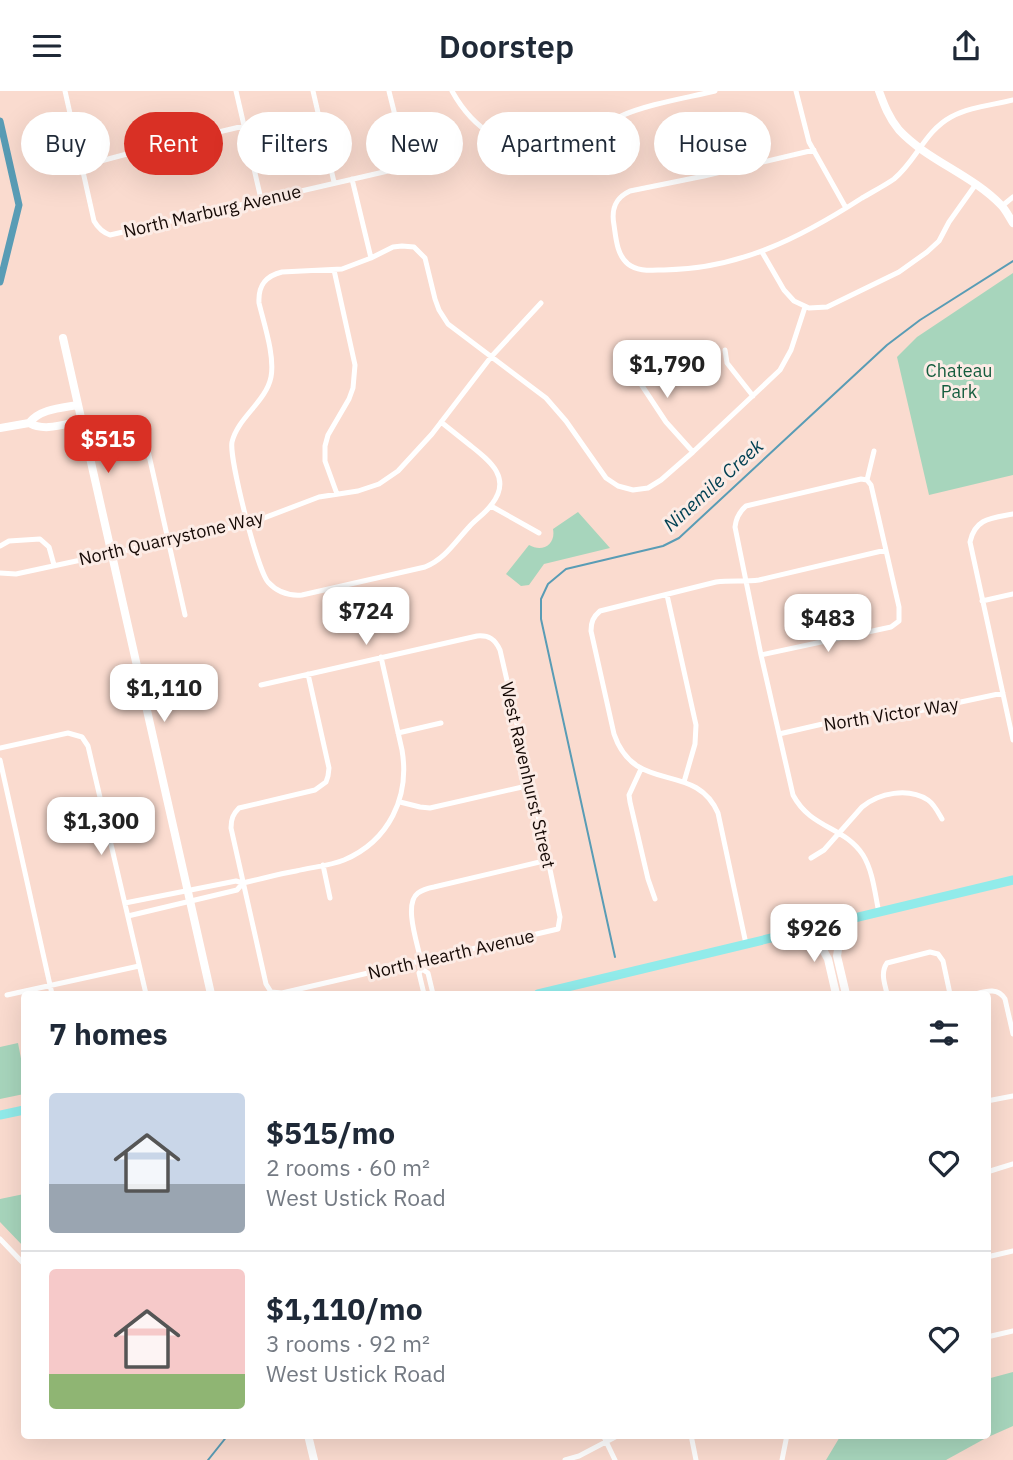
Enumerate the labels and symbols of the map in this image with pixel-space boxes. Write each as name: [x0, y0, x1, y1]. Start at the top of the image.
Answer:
street label: North Marburg Avenue: [121, 179, 303, 243]
pin: $1,790: [610, 341, 724, 400]
park label: Chateau Park: [926, 359, 992, 403]
pin: $515: [67, 415, 149, 475]
water label: Ninemile Creek: [658, 433, 769, 536]
street label: North Quarrystone Way: [76, 506, 266, 570]
pin: $724: [325, 587, 407, 647]
pin: $483: [787, 595, 869, 654]
pin: $1,110: [107, 665, 221, 724]
street label: West Ravenhurst Street: [495, 680, 561, 870]
street label: North Victor Way: [822, 692, 960, 736]
pin: $1,300: [44, 797, 158, 857]
pin: $926: [773, 905, 855, 964]
street label: North Hearth Avenue: [366, 924, 537, 984]

